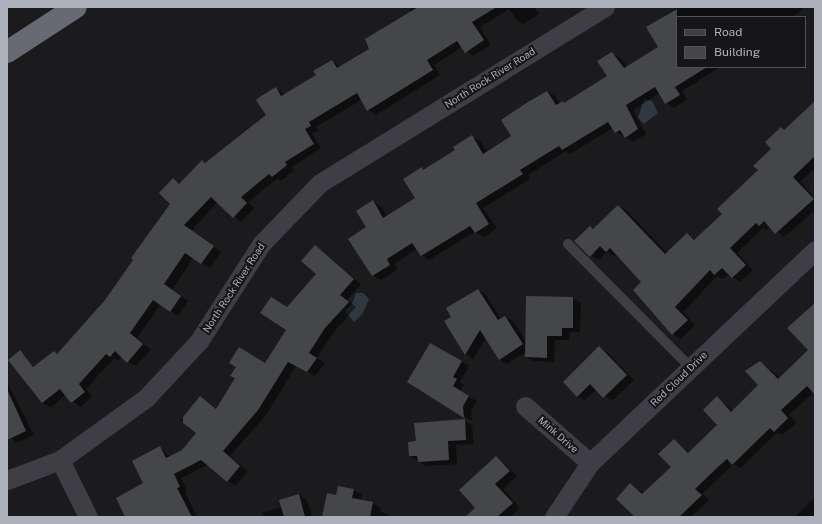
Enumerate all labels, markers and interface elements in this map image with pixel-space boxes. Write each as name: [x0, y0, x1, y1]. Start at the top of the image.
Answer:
legend: [676, 16, 806, 68]
text: Road: [714, 25, 742, 39]
street label: North Rock River Road: [443, 45, 537, 111]
text: Building: [714, 45, 760, 59]
street label: North Rock River Road: [201, 241, 267, 335]
street label: Red Cloud Drive: [648, 349, 710, 409]
street label: Mink Drive: [536, 414, 580, 456]

